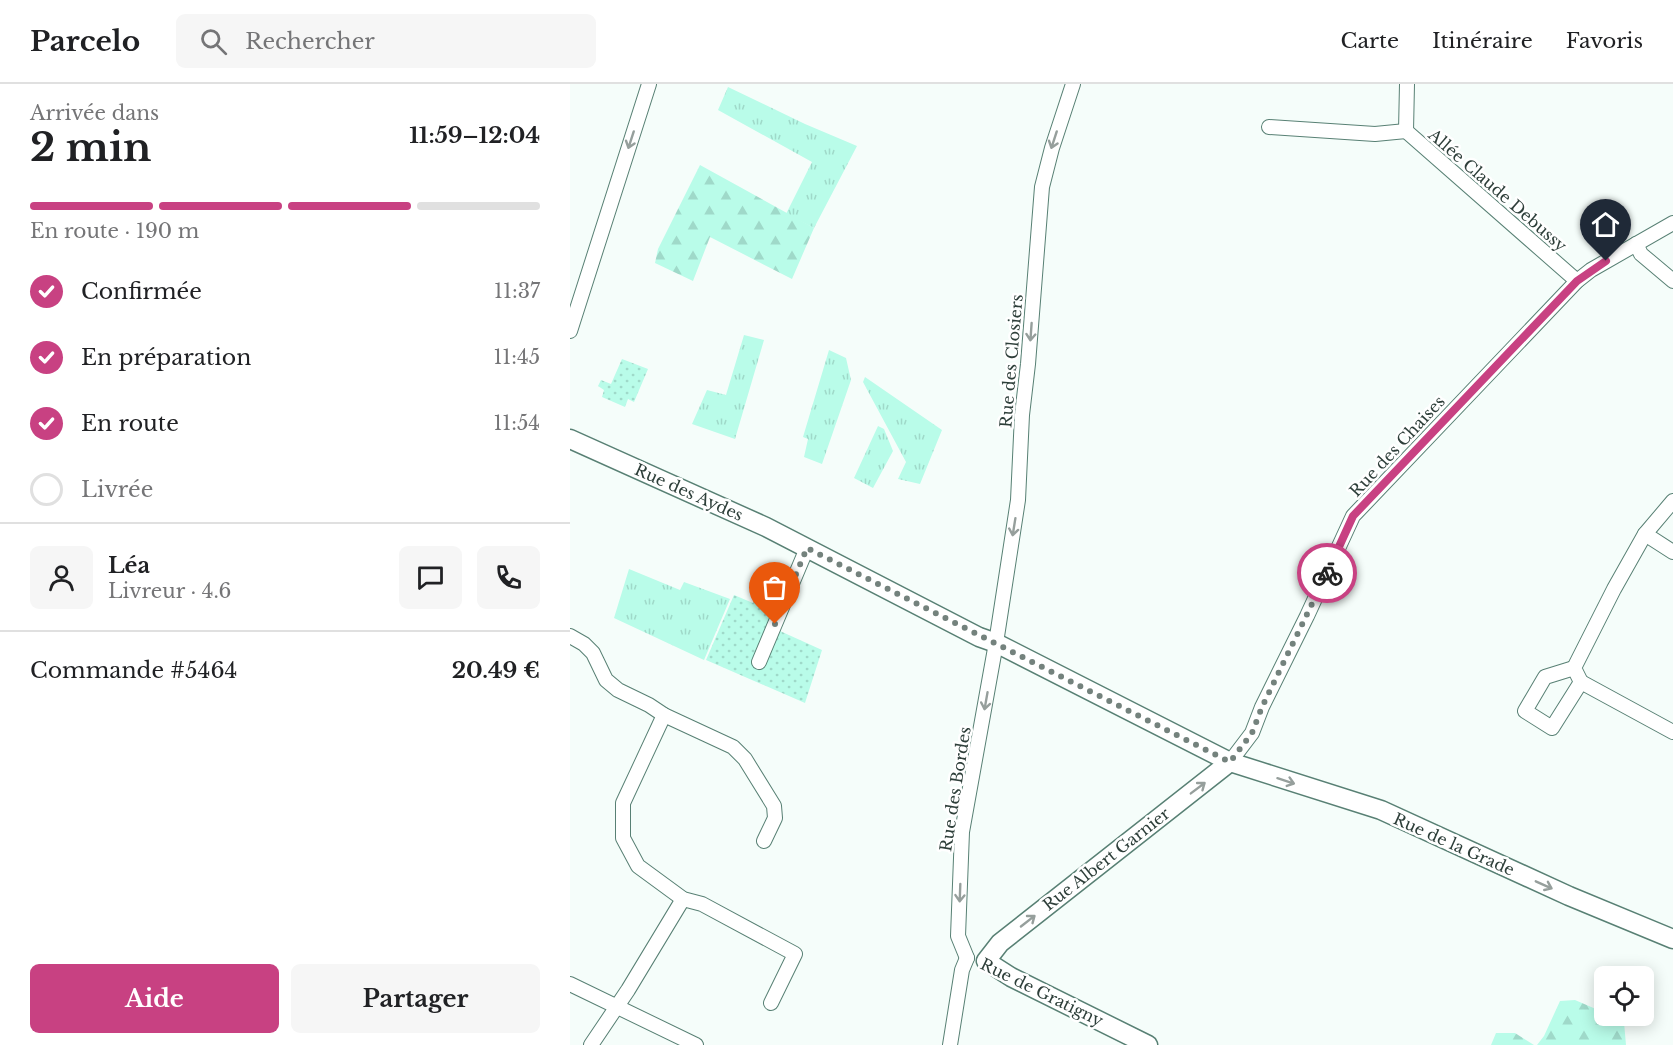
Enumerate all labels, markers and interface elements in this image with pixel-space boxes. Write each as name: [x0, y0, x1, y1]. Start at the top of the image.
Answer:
search box: [176, 14, 596, 68]
text: Parcelo: [30, 24, 140, 59]
icon: search: [197, 25, 230, 58]
text: Rechercher: [245, 28, 375, 55]
text: Carte: [1341, 28, 1399, 54]
text: Itinéraire: [1432, 28, 1533, 54]
text: Favoris: [1566, 28, 1643, 54]
text: Arrivée dans: [30, 101, 159, 125]
text: 11:59–12:04: [409, 122, 540, 149]
text: 2 min: [30, 123, 151, 172]
street label: Allée Claude Debussy: [1424, 124, 1572, 256]
one-way arrow: [625, 130, 636, 149]
one-way arrow: [1048, 130, 1059, 149]
pin: [1580, 199, 1631, 261]
icon: home: [1589, 208, 1622, 241]
text: En route · 190 m: [30, 219, 199, 243]
icon: check: [30, 275, 63, 308]
text: Confirmée: [81, 278, 202, 305]
text: 11:37: [494, 279, 540, 303]
street label: Rue des Closiers: [995, 293, 1027, 429]
one-way arrow: [1025, 322, 1036, 342]
icon: check: [30, 341, 63, 374]
text: En préparation: [81, 344, 251, 371]
text: 11:45: [493, 345, 540, 369]
street label: Rue des Chaises: [1345, 391, 1449, 501]
icon: check: [30, 407, 63, 440]
text: En route: [81, 410, 179, 437]
text: 11:54: [493, 411, 540, 435]
street label: Rue des Aydes: [632, 459, 746, 525]
text: Livrée: [81, 476, 153, 503]
one-way arrow: [1009, 516, 1020, 536]
courier: [1297, 543, 1357, 603]
button: person: [30, 546, 93, 609]
button: chat: [399, 546, 462, 609]
button: phone: [477, 546, 540, 609]
text: Léa: [108, 552, 150, 579]
icon: bike: [1311, 557, 1344, 590]
pin: [749, 562, 800, 624]
icon: bag: [758, 571, 791, 604]
text: Livreur · 4.6: [108, 579, 231, 603]
text: Commande #5464: [30, 657, 237, 684]
text: 20.49 €: [452, 657, 540, 684]
one-way arrow: [980, 690, 991, 710]
street label: Rue des Bordes: [935, 725, 975, 853]
one-way arrow: [1276, 776, 1295, 787]
one-way arrow: [1190, 781, 1206, 794]
street label: Rue Albert Garnier: [1039, 803, 1174, 915]
street label: Rue de la Grade: [1390, 808, 1518, 880]
one-way arrow: [1535, 879, 1553, 891]
one-way arrow: [954, 883, 965, 903]
one-way arrow: [1020, 914, 1036, 927]
street label: Rue de Gratigny: [977, 954, 1107, 1031]
button: Aide: [30, 964, 279, 1033]
button: Partager: [291, 964, 540, 1033]
map controls: [1594, 966, 1654, 1026]
button: locate: [1594, 966, 1654, 1026]

